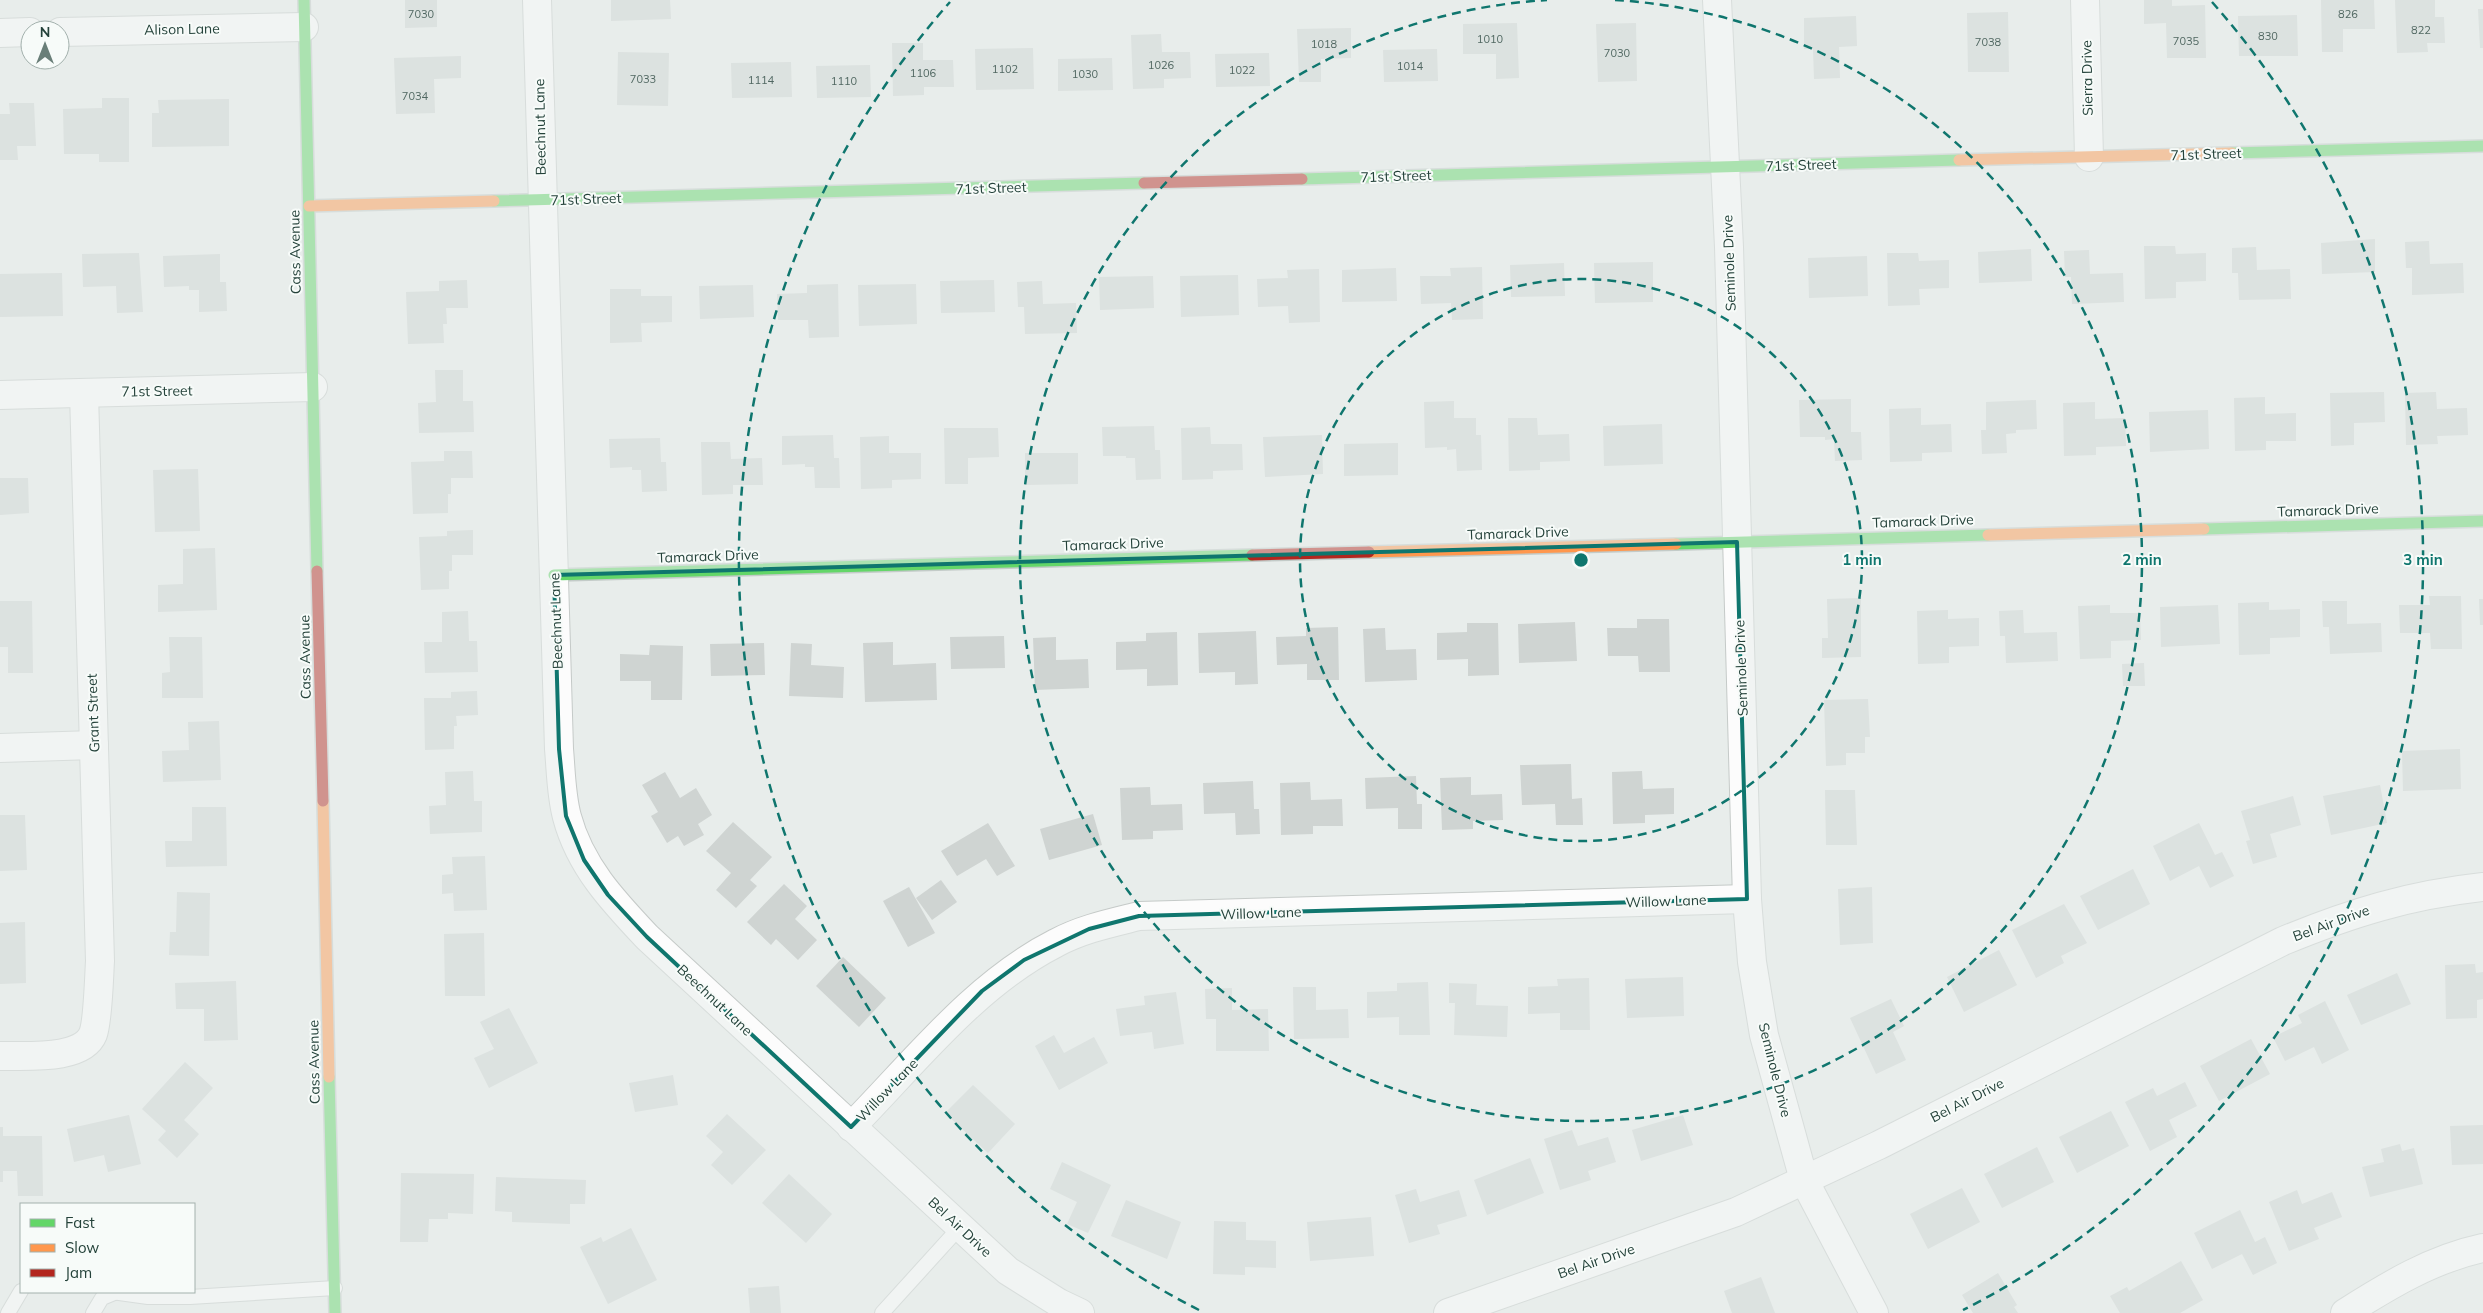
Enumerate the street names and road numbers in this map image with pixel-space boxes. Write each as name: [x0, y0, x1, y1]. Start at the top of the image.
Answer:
street label: Alison Lane: [144, 19, 220, 39]
street label: Sierra Drive: [2077, 40, 2097, 116]
street label: Beechnut Lane: [530, 79, 550, 175]
street label: 71st Street: [2170, 144, 2242, 164]
street label: 71st Street: [1765, 155, 1837, 175]
street label: 71st Street: [1360, 166, 1432, 186]
street label: 71st Street: [955, 178, 1027, 198]
street label: 71st Street: [550, 189, 622, 209]
street label: Cass Avenue: [285, 210, 305, 294]
street label: Seminole Drive: [1718, 214, 1740, 312]
street label: 71st Street: [121, 381, 193, 401]
street label: Tamarack Drive: [2277, 499, 2379, 521]
street label: Tamarack Drive: [1872, 510, 1974, 532]
street label: Tamarack Drive: [1467, 522, 1569, 544]
street label: Tamarack Drive: [1062, 533, 1164, 555]
street label: Tamarack Drive: [657, 545, 759, 567]
street label: Beechnut Lane: [545, 572, 567, 670]
street label: Cass Avenue: [295, 615, 315, 699]
street label: Seminole Drive: [1730, 619, 1752, 717]
street label: Grant Street: [83, 673, 103, 753]
street label: Willow Lane: [1625, 891, 1707, 911]
street label: Bel Air Drive: [2290, 901, 2372, 945]
street label: Willow Lane: [1220, 903, 1302, 923]
street label: Beechnut Lane: [674, 960, 756, 1040]
street label: Cass Avenue: [304, 1020, 324, 1104]
street label: Seminole Drive: [1755, 1021, 1795, 1119]
street label: Willow Lane: [852, 1055, 922, 1125]
street label: Bel Air Drive: [1927, 1074, 2007, 1126]
street label: Bel Air Drive: [924, 1193, 996, 1261]
street label: Bel Air Drive: [1555, 1239, 1637, 1283]

